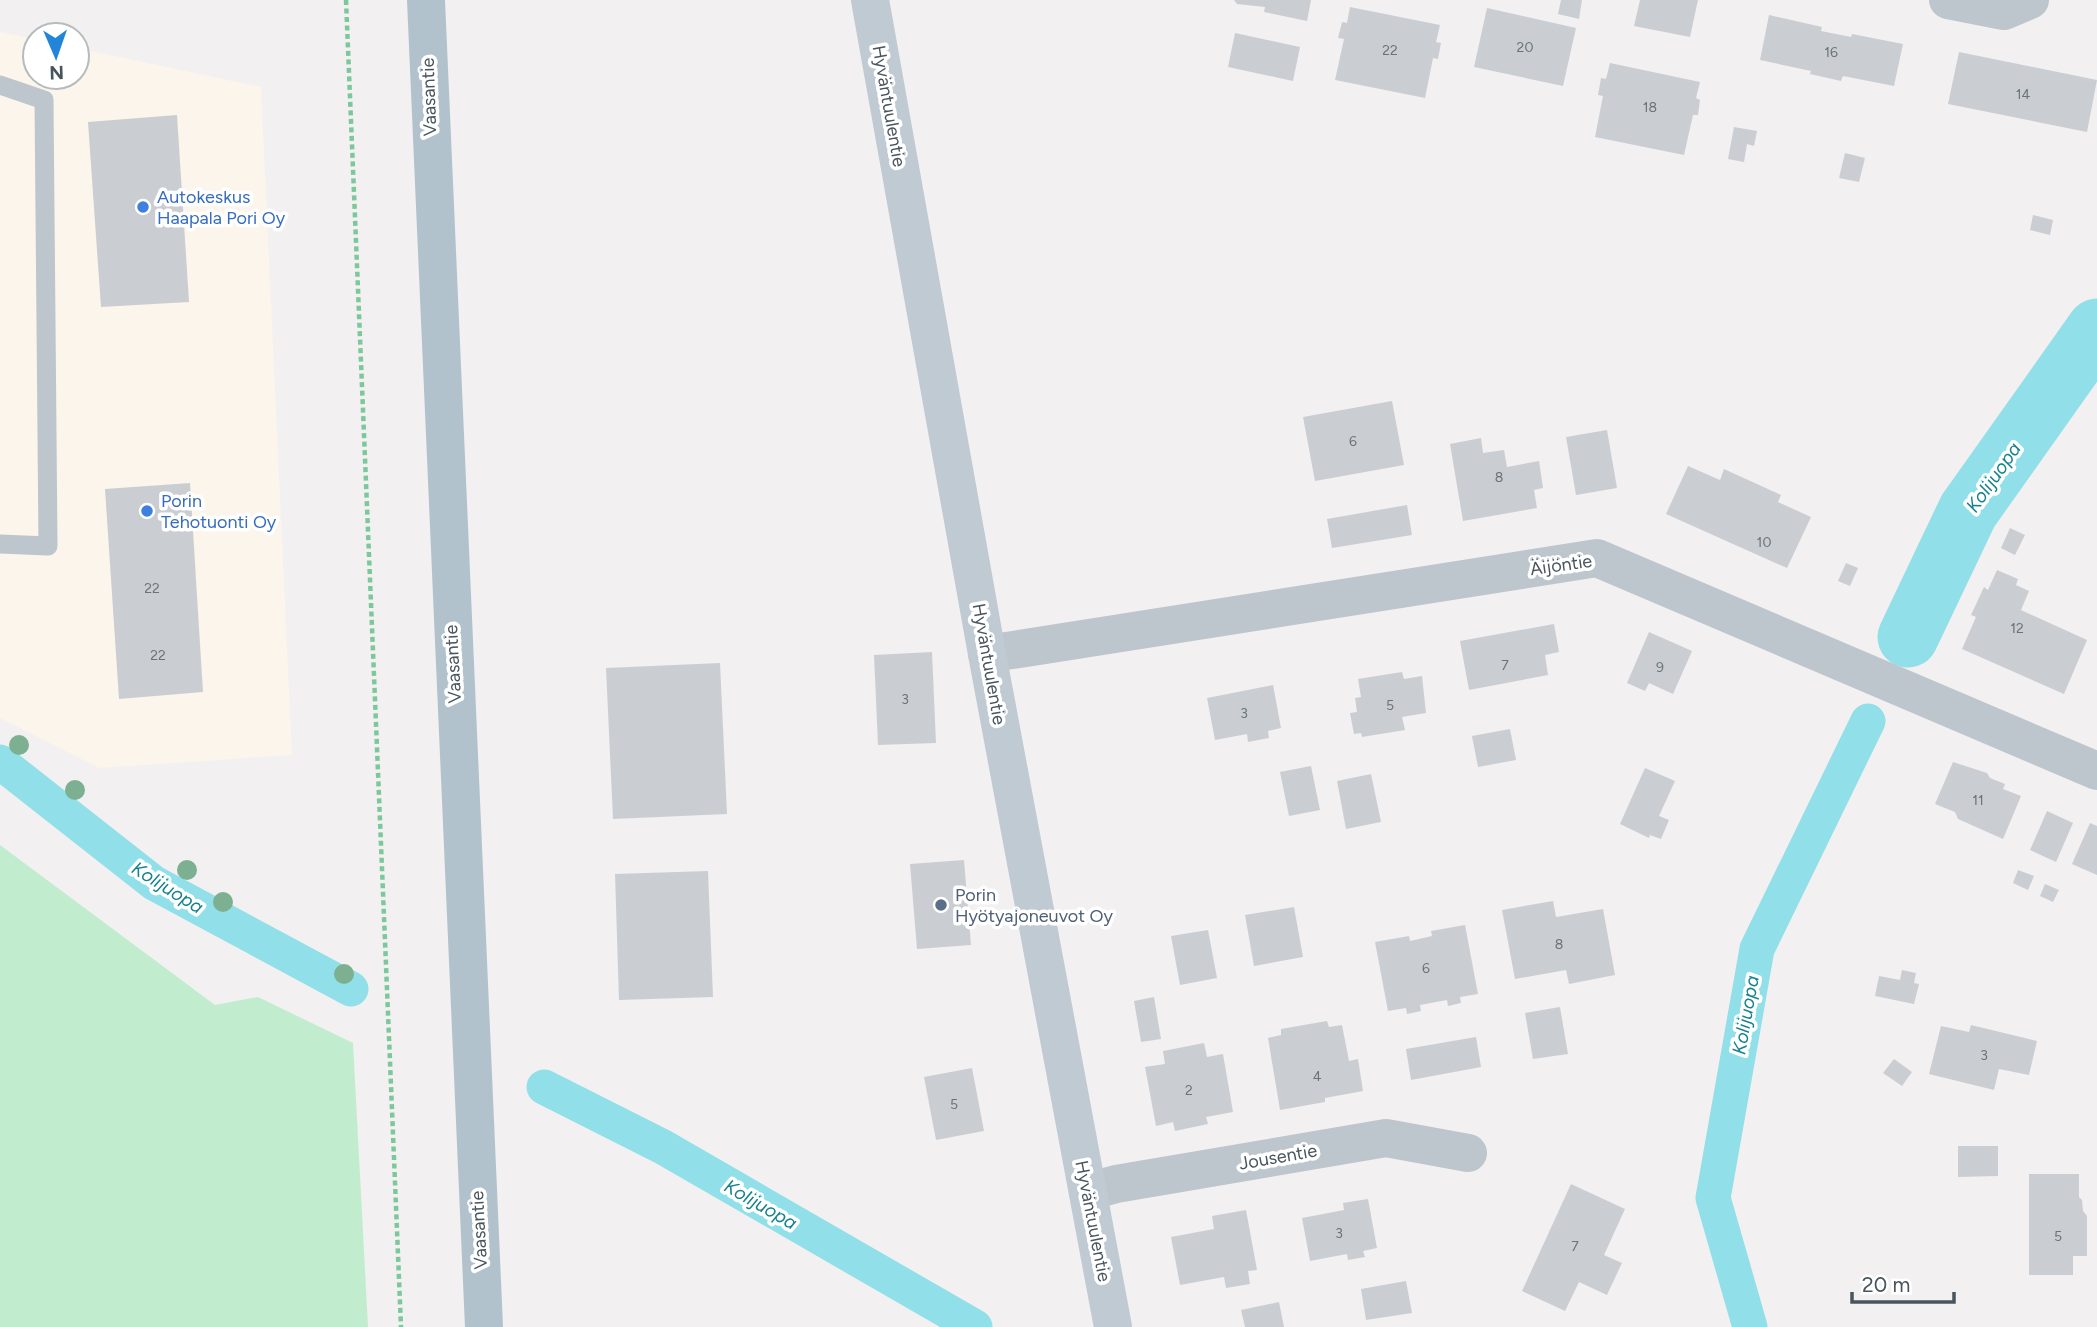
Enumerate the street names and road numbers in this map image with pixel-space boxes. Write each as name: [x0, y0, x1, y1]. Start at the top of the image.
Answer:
street label: Hyväntuulentie: [867, 43, 911, 169]
street label: Vaasantie: [417, 57, 441, 137]
street label: Äijöntie: [1529, 550, 1594, 580]
street label: Hyväntuulentie: [967, 601, 1011, 727]
street label: Vaasantie: [440, 624, 466, 704]
street label: Jousentie: [1237, 1139, 1319, 1175]
street label: Hyväntuulentie: [1070, 1158, 1116, 1284]
street label: Vaasantie: [466, 1190, 492, 1270]

